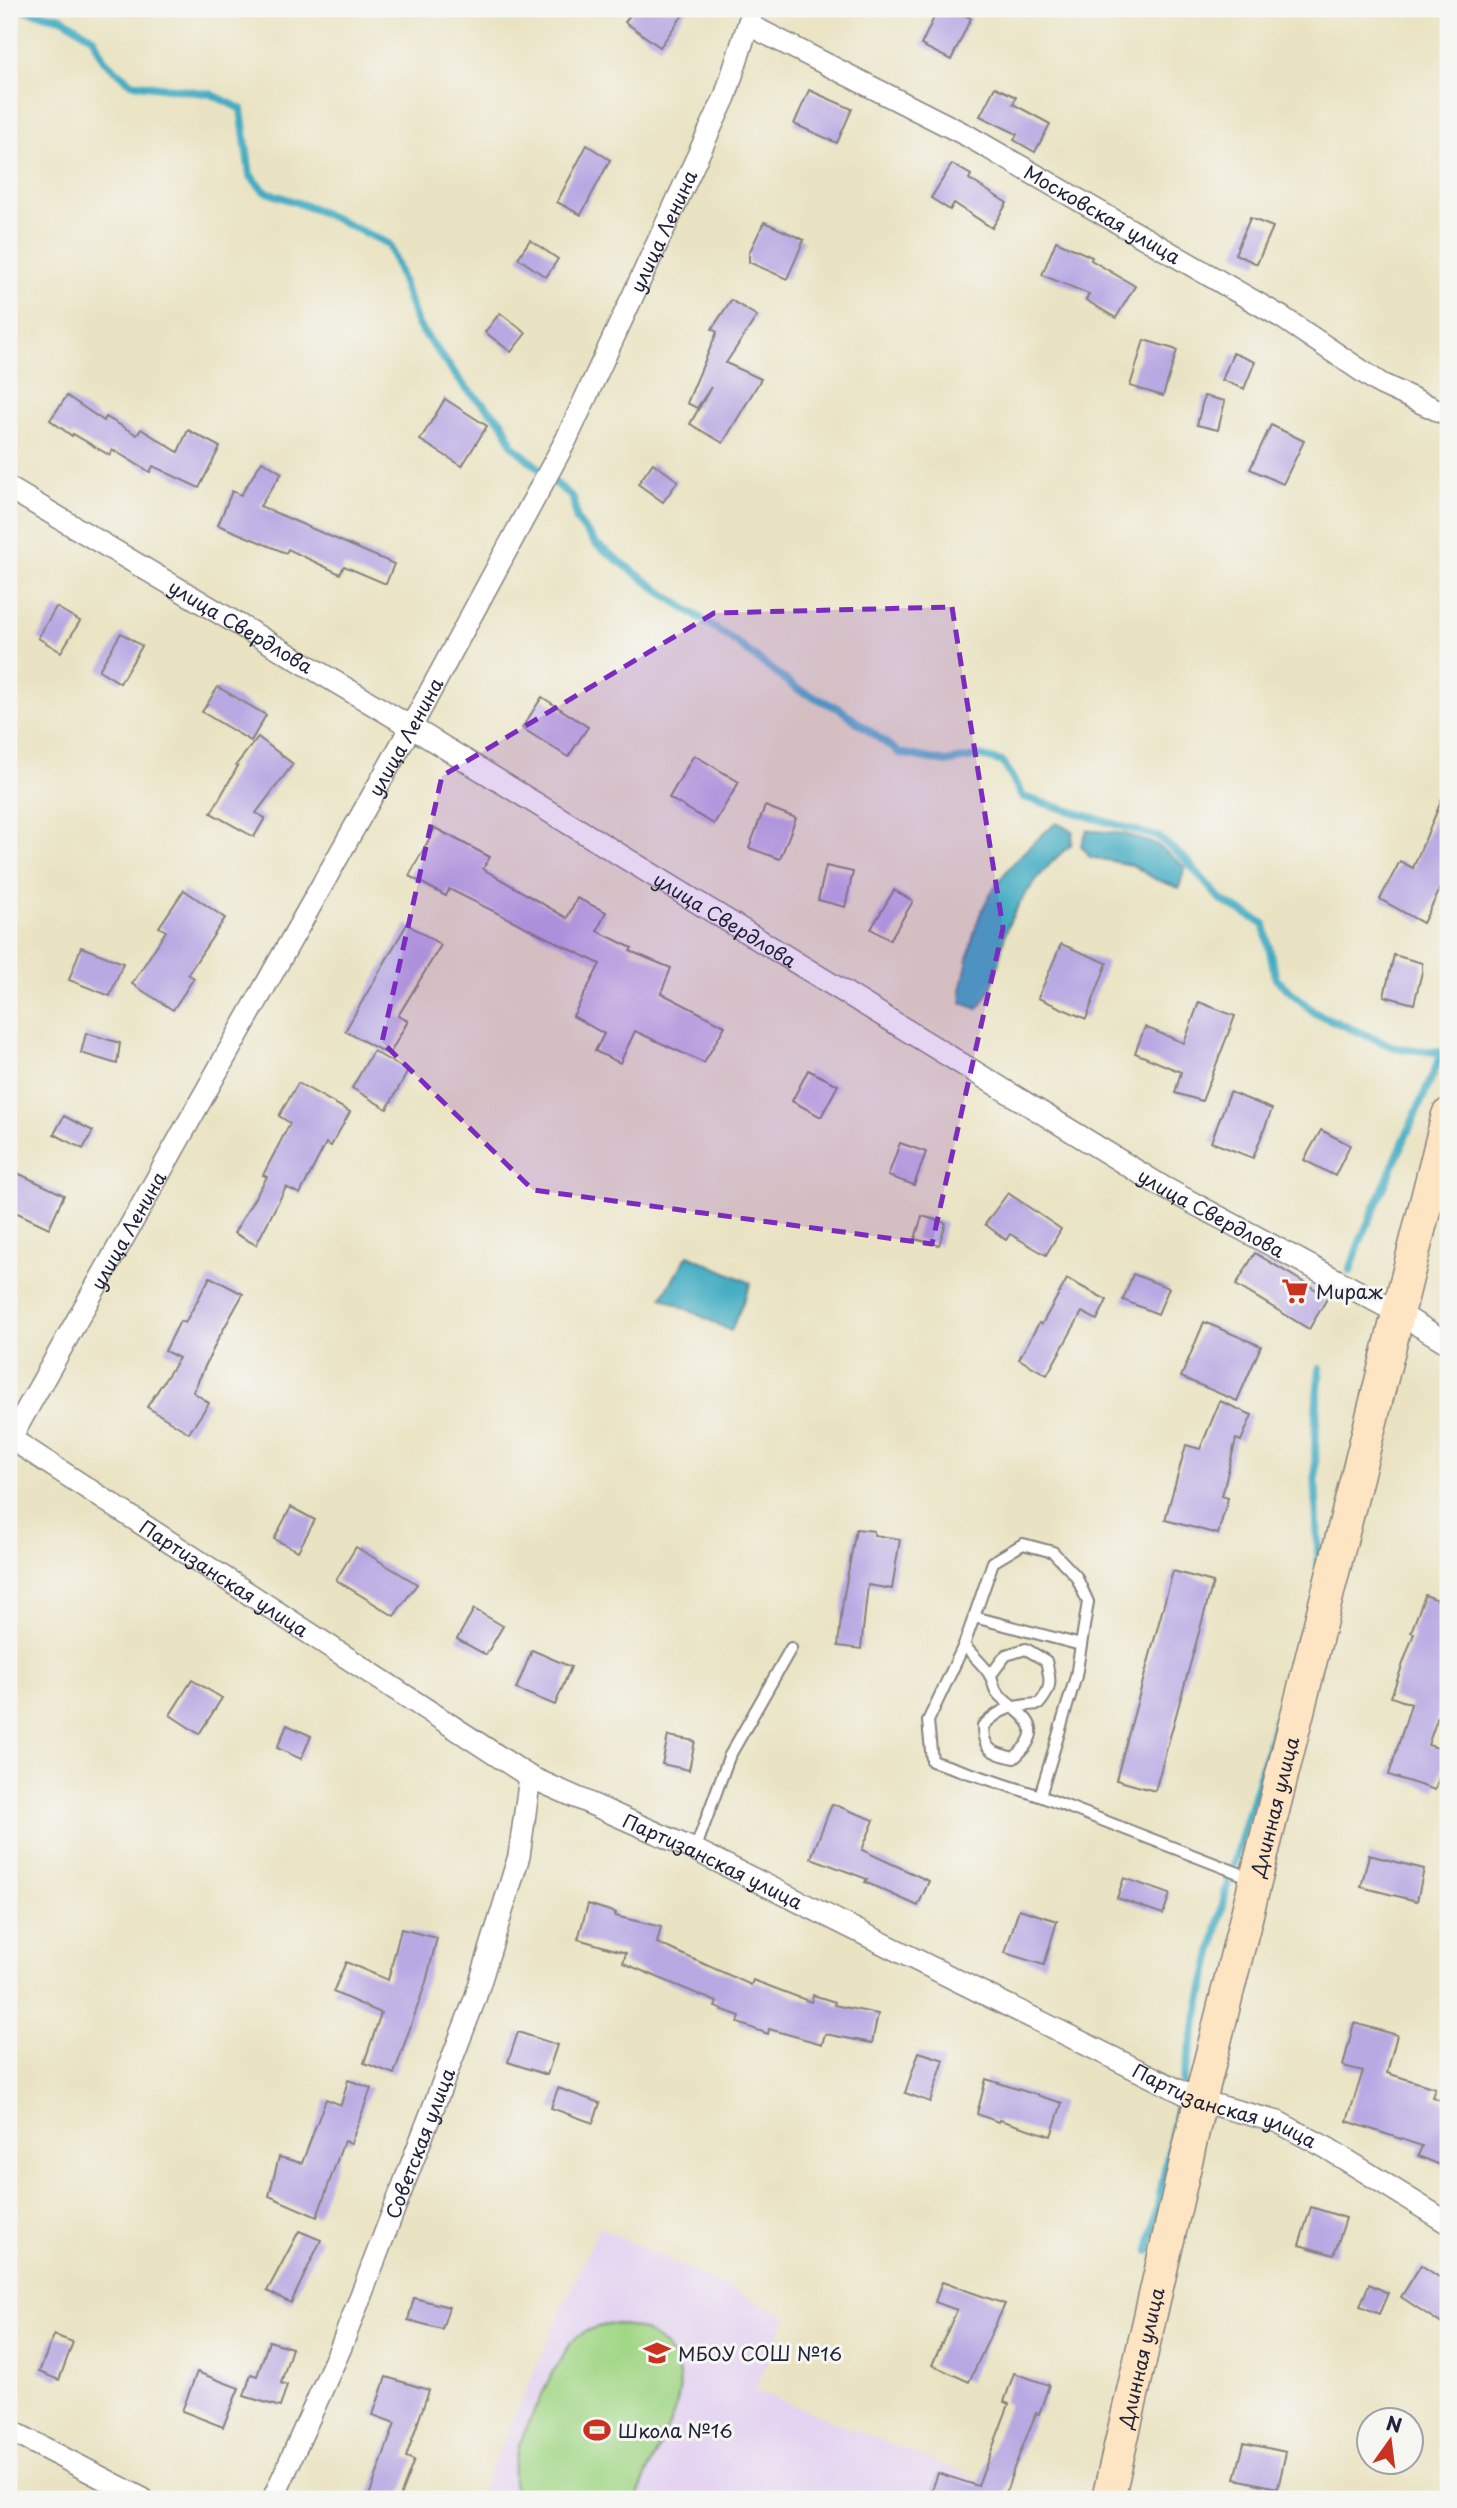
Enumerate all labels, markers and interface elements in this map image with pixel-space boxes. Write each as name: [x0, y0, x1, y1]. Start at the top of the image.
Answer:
street label: Московская улица: [1019, 157, 1186, 270]
street label: улица Ленина: [622, 165, 703, 297]
street label: улица Свердлова: [164, 572, 319, 680]
street label: улица Ленина: [361, 672, 449, 801]
street label: улица Свердлова: [648, 865, 802, 974]
street label: улица Свердлова: [1133, 1161, 1290, 1264]
street label: улица Ленина: [83, 1166, 172, 1294]
supermarket icon: Мираж: [1280, 1276, 1310, 1306]
place label: Мираж: [1316, 1277, 1384, 1305]
street label: Партизанская улица: [135, 1512, 314, 1643]
street label: Длинная улица: [1243, 1734, 1305, 1881]
street label: Партизанская улица: [619, 1806, 808, 1916]
street label: Партизанская улица: [1128, 2056, 1322, 2154]
street label: Советская улица: [378, 2064, 461, 2223]
street label: Длинная улица: [1111, 2285, 1170, 2432]
school or university icon: МБОУ СОШ №16: [642, 2338, 672, 2368]
place label: МБОУ СОШ №16: [678, 2339, 842, 2367]
north arrow: [1356, 2406, 1426, 2476]
text: N: [1384, 2408, 1405, 2439]
sports icon: Школа №16: [582, 2415, 612, 2445]
place label: Школа №16: [618, 2416, 733, 2444]

